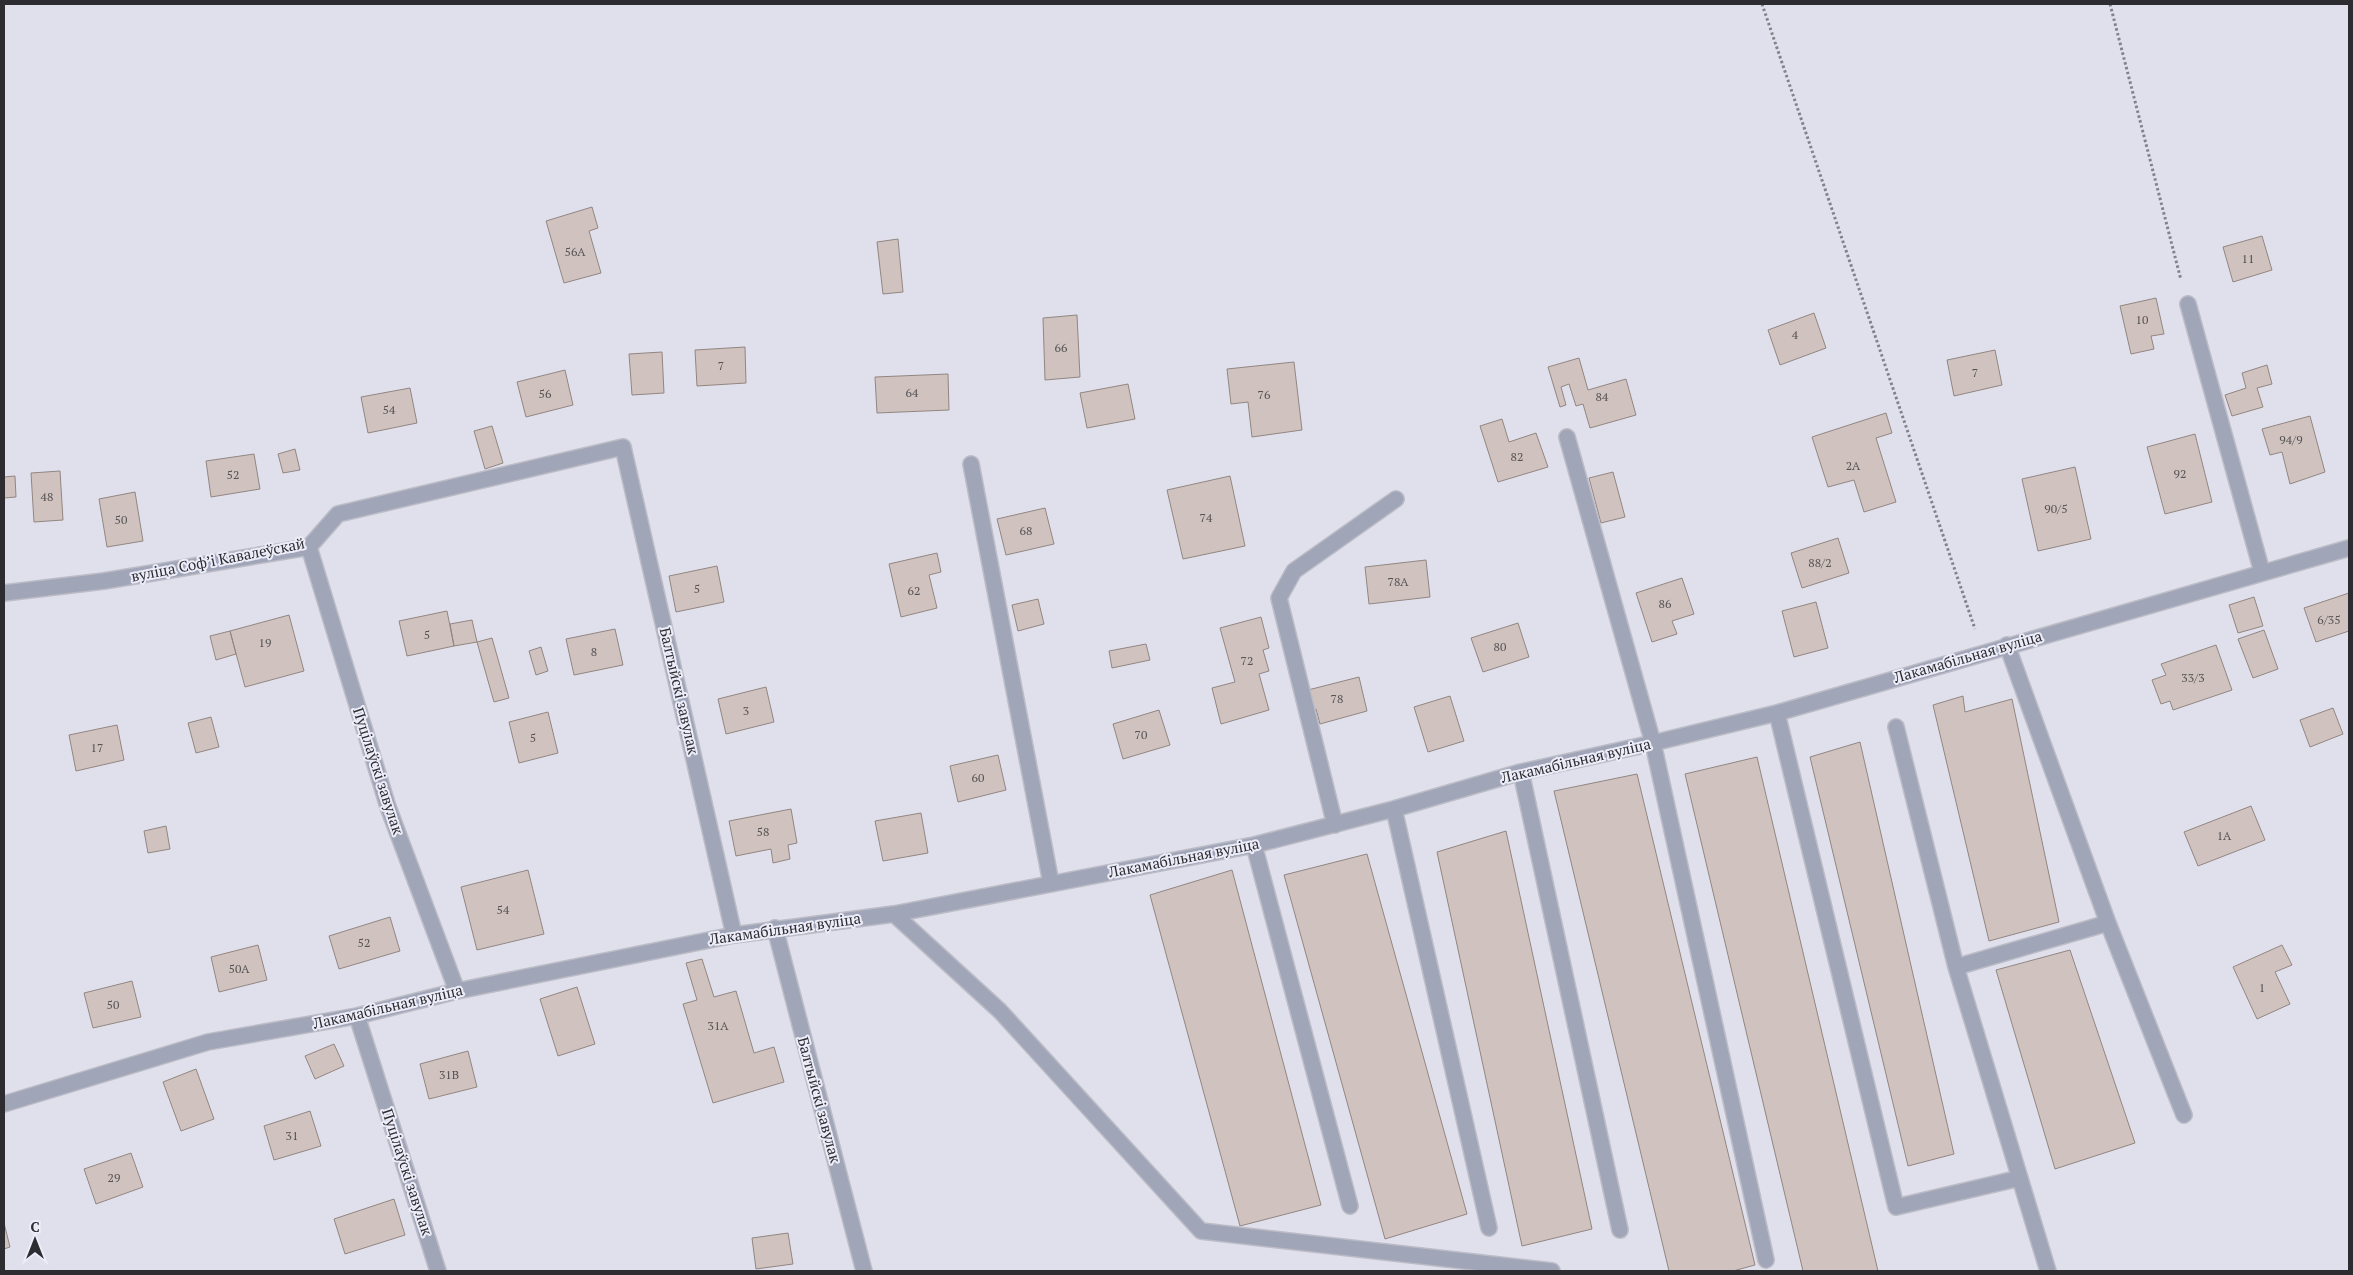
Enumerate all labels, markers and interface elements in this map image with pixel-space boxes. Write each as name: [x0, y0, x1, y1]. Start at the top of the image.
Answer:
house number: 56А: [565, 244, 586, 259]
house number: 11: [2242, 251, 2254, 266]
house number: 10: [2136, 312, 2148, 327]
house number: 4: [1792, 327, 1799, 342]
house number: 66: [1055, 340, 1068, 355]
house number: 7: [718, 358, 724, 373]
house number: 7: [1972, 365, 1978, 380]
house number: 64: [906, 385, 919, 400]
house number: 56: [539, 386, 552, 401]
house number: 76: [1258, 387, 1271, 402]
house number: 84: [1596, 389, 1609, 404]
house number: 54: [383, 402, 396, 417]
house number: 94/9: [2279, 432, 2303, 447]
house number: 82: [1511, 449, 1523, 464]
house number: 2А: [1846, 458, 1861, 473]
house number: 92: [2174, 466, 2186, 481]
house number: 52: [227, 467, 239, 482]
house number: 48: [41, 489, 53, 504]
house number: 90/5: [2044, 501, 2068, 516]
house number: 74: [1200, 510, 1213, 525]
house number: 50: [115, 512, 127, 527]
house number: 68: [1020, 523, 1032, 538]
street label: вуліца Софʼі Кавалеўскай: [129, 532, 306, 586]
house number: 88/2: [1808, 555, 1832, 570]
house number: 78А: [1388, 574, 1409, 589]
house number: 5: [694, 581, 700, 596]
house number: 62: [908, 583, 920, 598]
house number: 86: [1659, 596, 1672, 611]
house number: 6/35: [2317, 612, 2341, 627]
street label: Балтыйскі завулак: [656, 625, 704, 757]
street label: Лакамабільная вуліца: [1890, 625, 2044, 687]
house number: 5: [424, 627, 430, 642]
house number: 19: [259, 635, 271, 650]
house number: 80: [1494, 639, 1506, 654]
house number: 8: [591, 644, 597, 659]
house number: 72: [1241, 653, 1253, 668]
house number: 33/3: [2181, 670, 2205, 685]
house number: 78: [1331, 691, 1343, 706]
house number: 3: [743, 703, 749, 718]
street label: Пуцілаўскі завулак: [349, 705, 409, 837]
house number: 70: [1135, 727, 1147, 742]
house number: 5: [530, 730, 536, 745]
street label: Лакамабільная вуліца: [1498, 733, 1653, 787]
house number: 17: [91, 740, 103, 755]
house number: 60: [972, 770, 984, 785]
house number: 58: [757, 824, 769, 839]
house number: 1А: [2217, 828, 2232, 843]
street label: Лакамабільная вуліца: [1106, 833, 1261, 882]
house number: 54: [497, 902, 510, 917]
street label: Лакамабільная вуліца: [707, 907, 862, 949]
house number: 52: [358, 935, 370, 950]
house number: 50А: [229, 961, 250, 976]
street label: Лакамабільная вуліца: [310, 979, 465, 1033]
house number: 1: [2259, 980, 2265, 995]
house number: 50: [107, 997, 119, 1012]
house number: 31А: [708, 1018, 729, 1033]
street label: Балтыйскі завулак: [794, 1035, 847, 1166]
house number: 31В: [439, 1067, 459, 1082]
street label: Пуцілаўскі завулак: [378, 1106, 438, 1238]
house number: 31: [286, 1128, 298, 1143]
house number: 29: [108, 1170, 120, 1185]
north arrow: [10, 1215, 60, 1265]
text: С: [30, 1217, 40, 1236]

